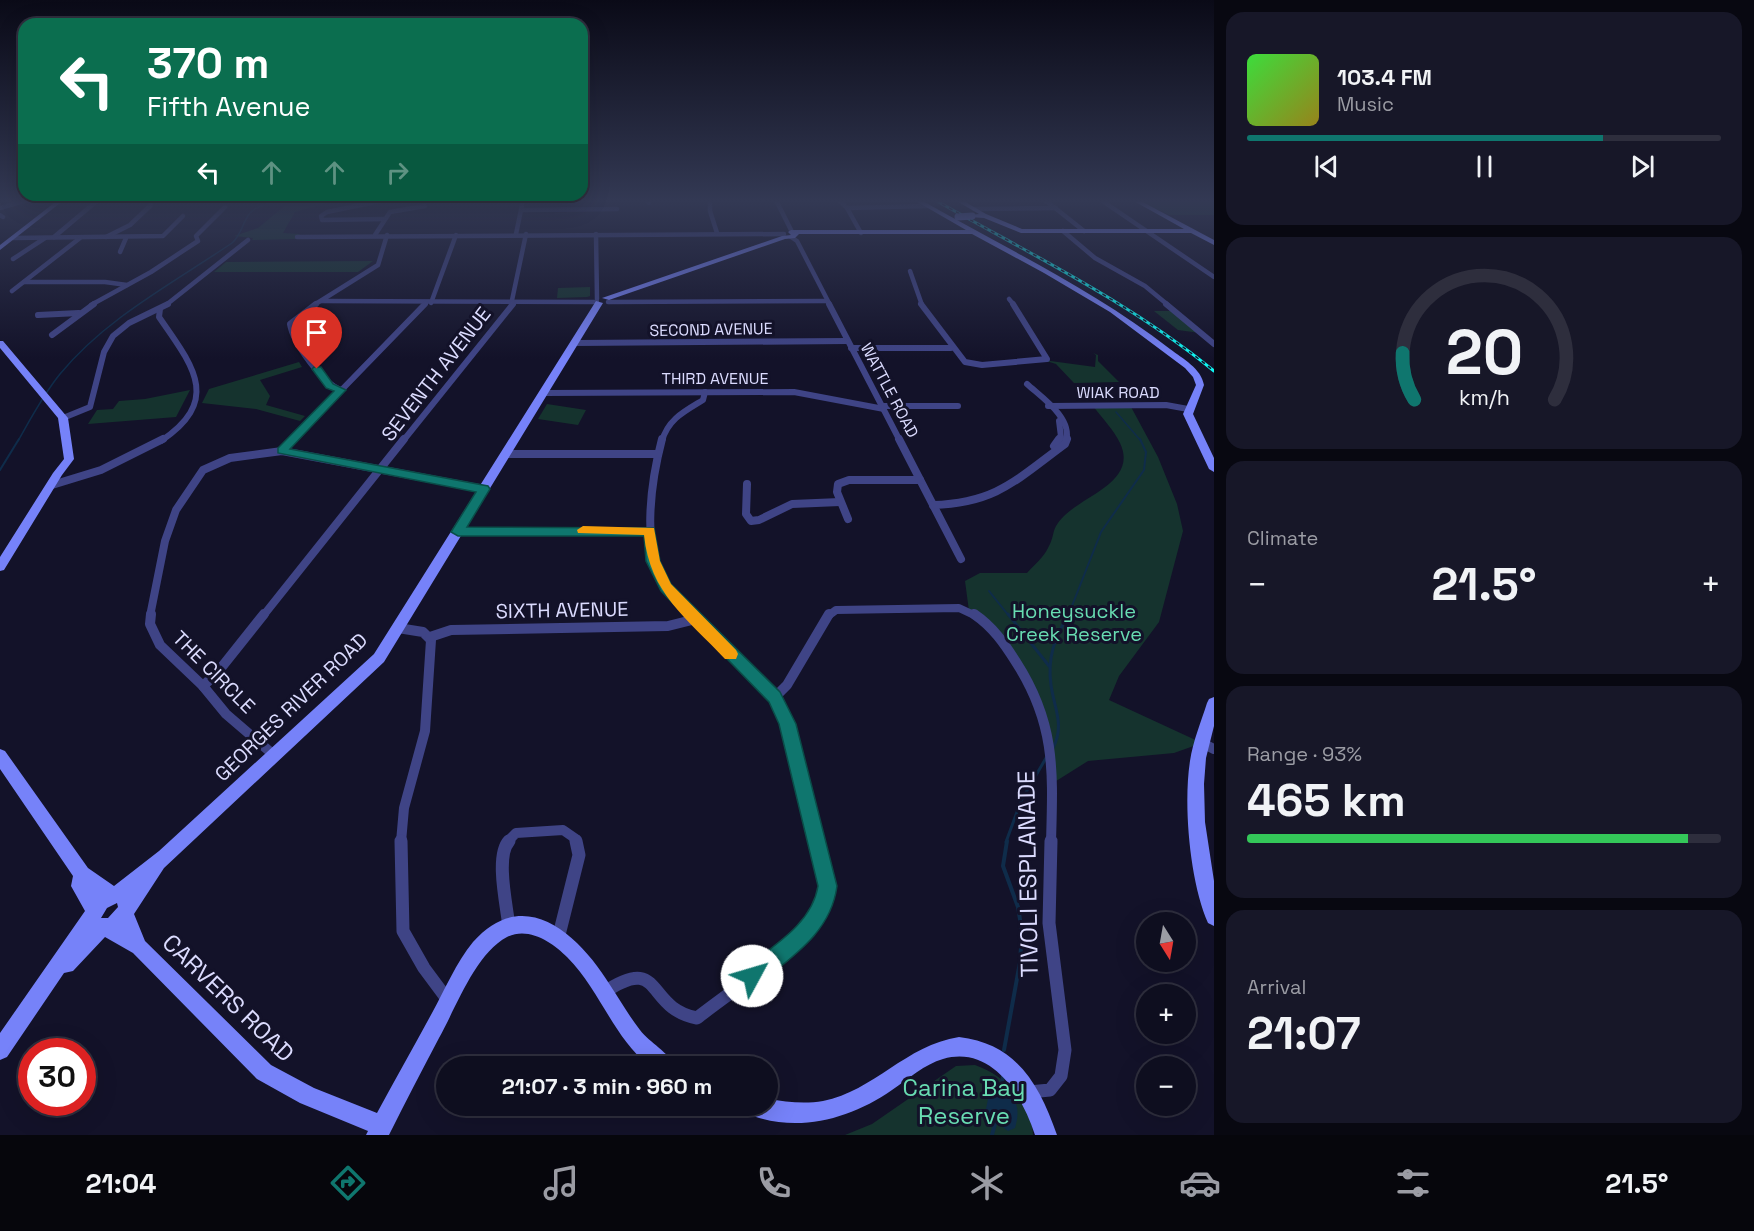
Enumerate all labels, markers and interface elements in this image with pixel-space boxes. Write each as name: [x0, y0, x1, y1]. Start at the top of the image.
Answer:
text: 370 m: [147, 37, 269, 90]
icon: left: [48, 42, 126, 120]
text: 103.4 FM: [1337, 63, 1432, 91]
text: Fifth Avenue: [147, 89, 311, 124]
text: Music: [1337, 91, 1394, 117]
icon: previous: [1310, 150, 1343, 183]
icon: pause: [1468, 150, 1501, 183]
icon: next: [1626, 150, 1659, 183]
icon: left: [192, 156, 225, 189]
icon: ahead: [255, 156, 288, 189]
icon: ahead: [318, 156, 351, 189]
icon: right: [381, 156, 414, 189]
street label: SEVENTH AVENUE: [376, 302, 496, 446]
pin: [291, 307, 342, 369]
text: 20: [1445, 313, 1523, 392]
icon: arrive: [300, 316, 333, 349]
street label: SECOND AVENUE: [649, 318, 773, 341]
street label: WATTLE ROAD: [856, 339, 923, 441]
street label: THIRD AVENUE: [662, 368, 768, 389]
street label: WIAK ROAD: [1076, 382, 1160, 403]
text: km/h: [1458, 384, 1510, 411]
text: Climate: [1247, 525, 1318, 551]
text: 21.5°: [1431, 556, 1537, 613]
text: −: [1247, 564, 1267, 606]
text: +: [1701, 564, 1721, 606]
street label: SIXTH AVENUE: [495, 596, 629, 624]
park label: Honeysuckle Creek Reserve: [1006, 598, 1142, 647]
street label: THE CIRCLE: [167, 625, 261, 719]
street label: GEORGES RIVER ROAD: [209, 627, 373, 787]
text: Range · 93%: [1247, 741, 1362, 767]
street label: TIVOLI ESPLANADE: [1010, 770, 1045, 978]
text: 465 km: [1247, 772, 1406, 829]
north arrow: [1136, 912, 1196, 972]
map controls: [1136, 912, 1196, 1116]
street label: CARVERS ROAD: [156, 927, 301, 1068]
position arrow: [720, 944, 784, 1008]
text: Arrival: [1247, 974, 1306, 1000]
button: +: [1136, 984, 1196, 1044]
text: 21:07: [1247, 1005, 1361, 1062]
speed limit sign: 30: [18, 1038, 96, 1116]
button: −: [1136, 1056, 1196, 1116]
text: 21:07 · 3 min · 960 m: [502, 1072, 712, 1100]
park label: Carina Bay Reserve: [903, 1072, 1025, 1131]
icon: directions: [327, 1162, 369, 1204]
icon: music: [540, 1162, 582, 1204]
icon: phone: [753, 1162, 795, 1204]
icon: climate: [966, 1162, 1008, 1204]
icon: car: [1179, 1162, 1221, 1204]
icon: filters: [1392, 1162, 1434, 1204]
text: 21:04: [85, 1166, 156, 1201]
text: 21.5°: [1605, 1166, 1668, 1201]

